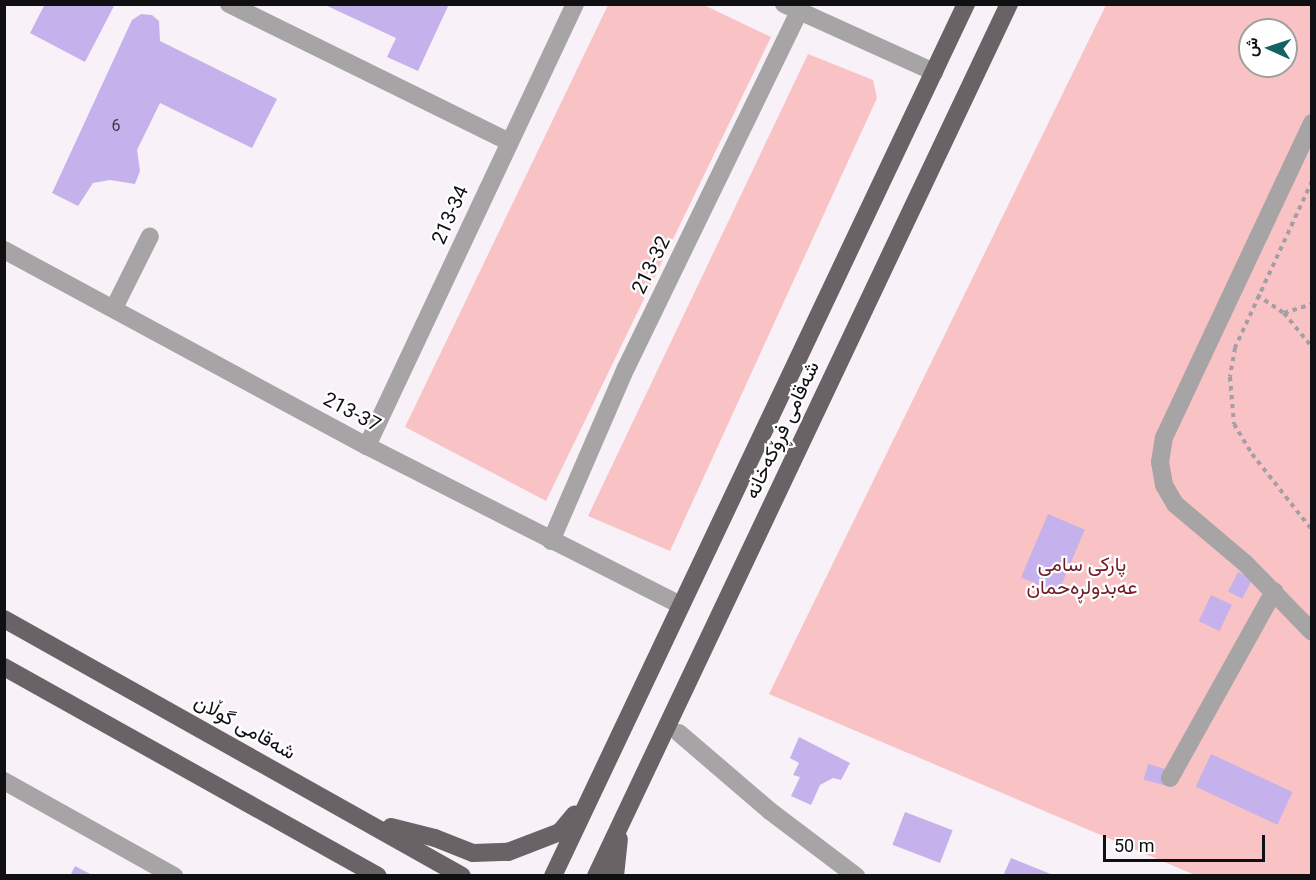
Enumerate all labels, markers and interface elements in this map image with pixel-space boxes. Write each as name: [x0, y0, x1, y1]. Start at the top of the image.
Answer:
north arrow: [1238, 18, 1298, 78]
text: ش: [1242, 37, 1262, 57]
house number: 6: [112, 116, 120, 136]
street label: 213-34: [426, 182, 474, 248]
street label: 213-32: [627, 232, 675, 298]
street label: شەقامی فڕۆکەخانە: [740, 357, 824, 503]
street label: 213-37: [319, 387, 385, 437]
park label: پارکی سامی عەبدولڕەحمان: [1026, 553, 1138, 600]
street label: شەقامی گوڵان: [190, 689, 300, 765]
scale bar: [1106, 823, 1268, 861]
text: 50 m: [1114, 835, 1154, 856]

